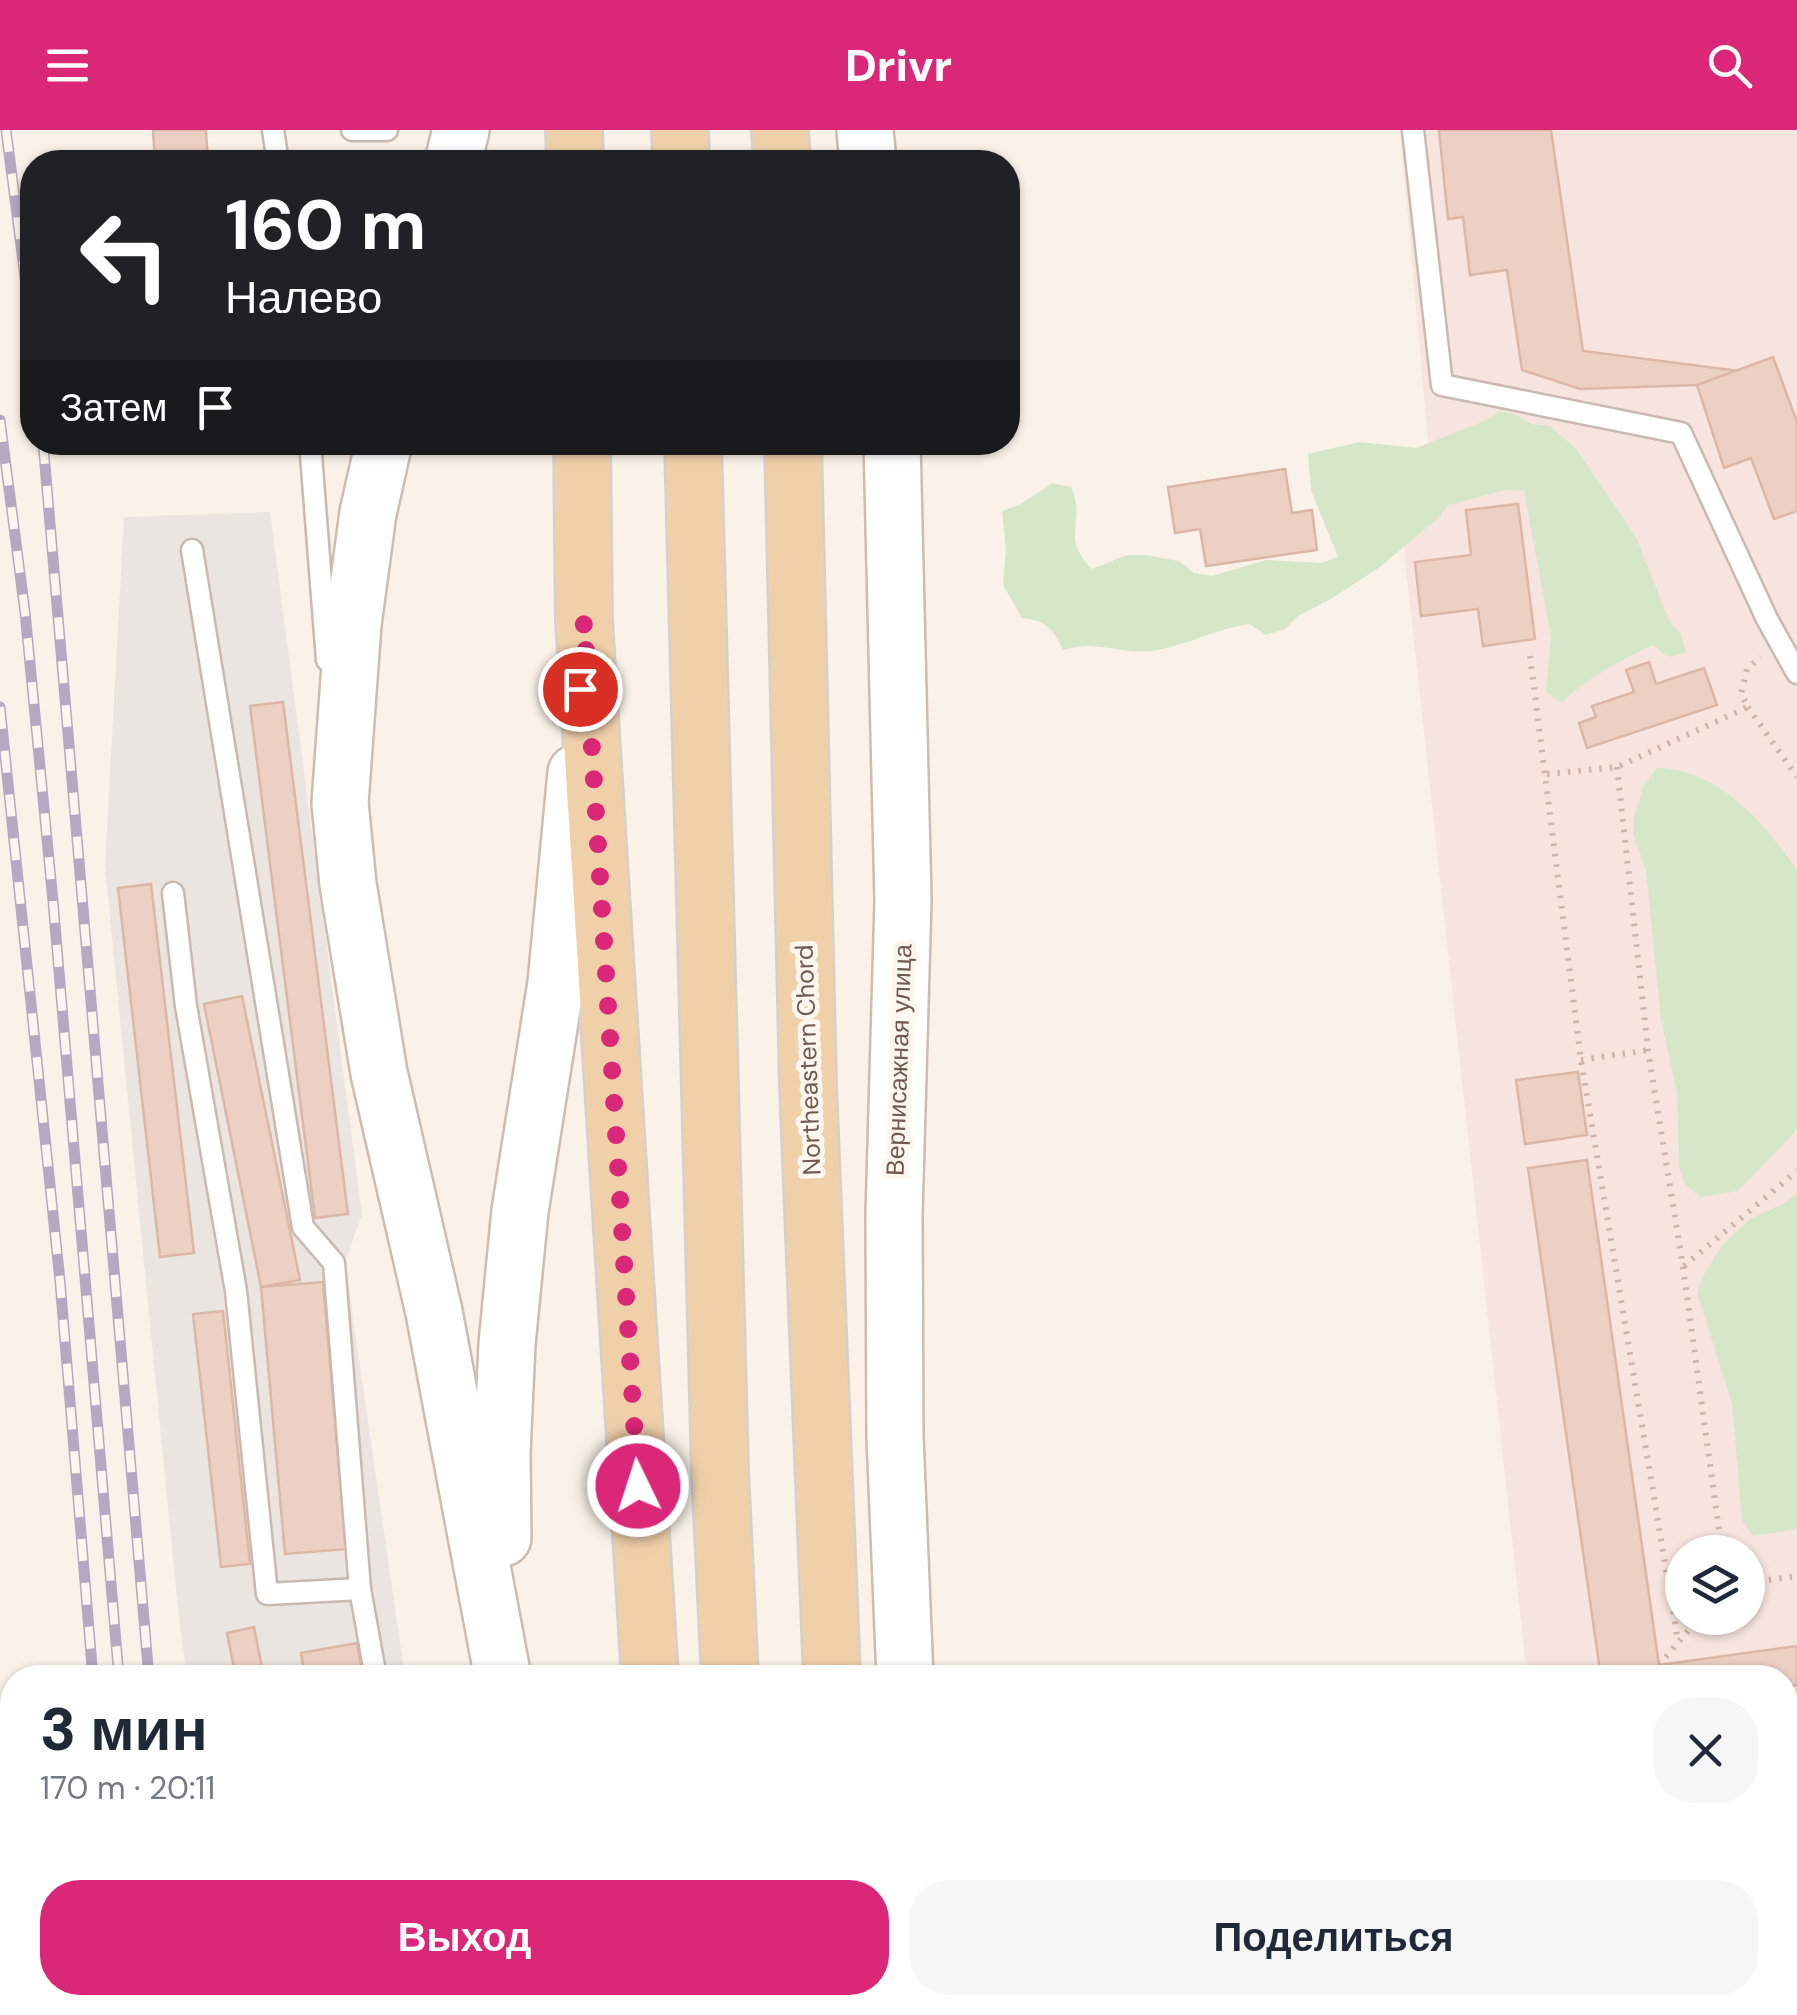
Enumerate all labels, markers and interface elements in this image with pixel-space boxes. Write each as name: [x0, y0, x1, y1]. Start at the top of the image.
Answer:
text: Drivr: [845, 36, 952, 95]
icon: menu: [40, 38, 95, 93]
icon: search: [1702, 38, 1757, 93]
text: 160 m: [225, 180, 426, 271]
icon: left: [60, 190, 190, 320]
text: Налево: [225, 268, 382, 327]
icon: arrive: [188, 380, 243, 435]
text: Затем: [60, 383, 168, 433]
pin: [538, 647, 623, 732]
icon: arrive: [553, 662, 608, 717]
street label: Вернисажная улица: [878, 943, 920, 1177]
street label: Northeastern Chord: [787, 944, 829, 1176]
position arrow: [586, 1434, 690, 1538]
map controls: [1665, 1535, 1765, 1635]
button: layers: [1665, 1535, 1765, 1635]
text: 3 мин: [40, 1690, 208, 1769]
button: close: [1653, 1698, 1758, 1803]
text: 170 m · 20:11: [40, 1767, 215, 1809]
button: Выход: [40, 1880, 889, 1995]
button: Поделиться: [909, 1880, 1758, 1995]

